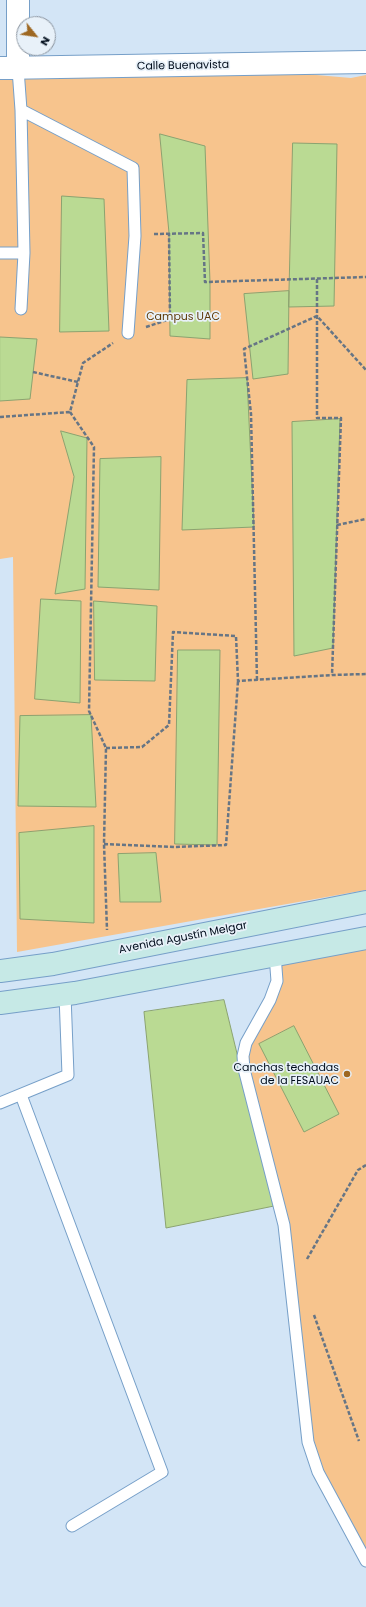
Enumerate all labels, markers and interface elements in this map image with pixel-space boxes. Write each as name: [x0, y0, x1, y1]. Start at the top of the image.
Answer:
north arrow: [16, 16, 56, 56]
text: N: [37, 34, 55, 49]
street label: Calle Buenavista: [137, 59, 229, 73]
park label: Campus UAC: [146, 310, 220, 324]
street label: Avenida Agustín Melgar: [118, 919, 248, 957]
place label: Canchas techadas de la FESAUAC: [234, 1061, 339, 1087]
marker: Canchas techadas de la FESAUAC: [342, 1069, 352, 1079]

